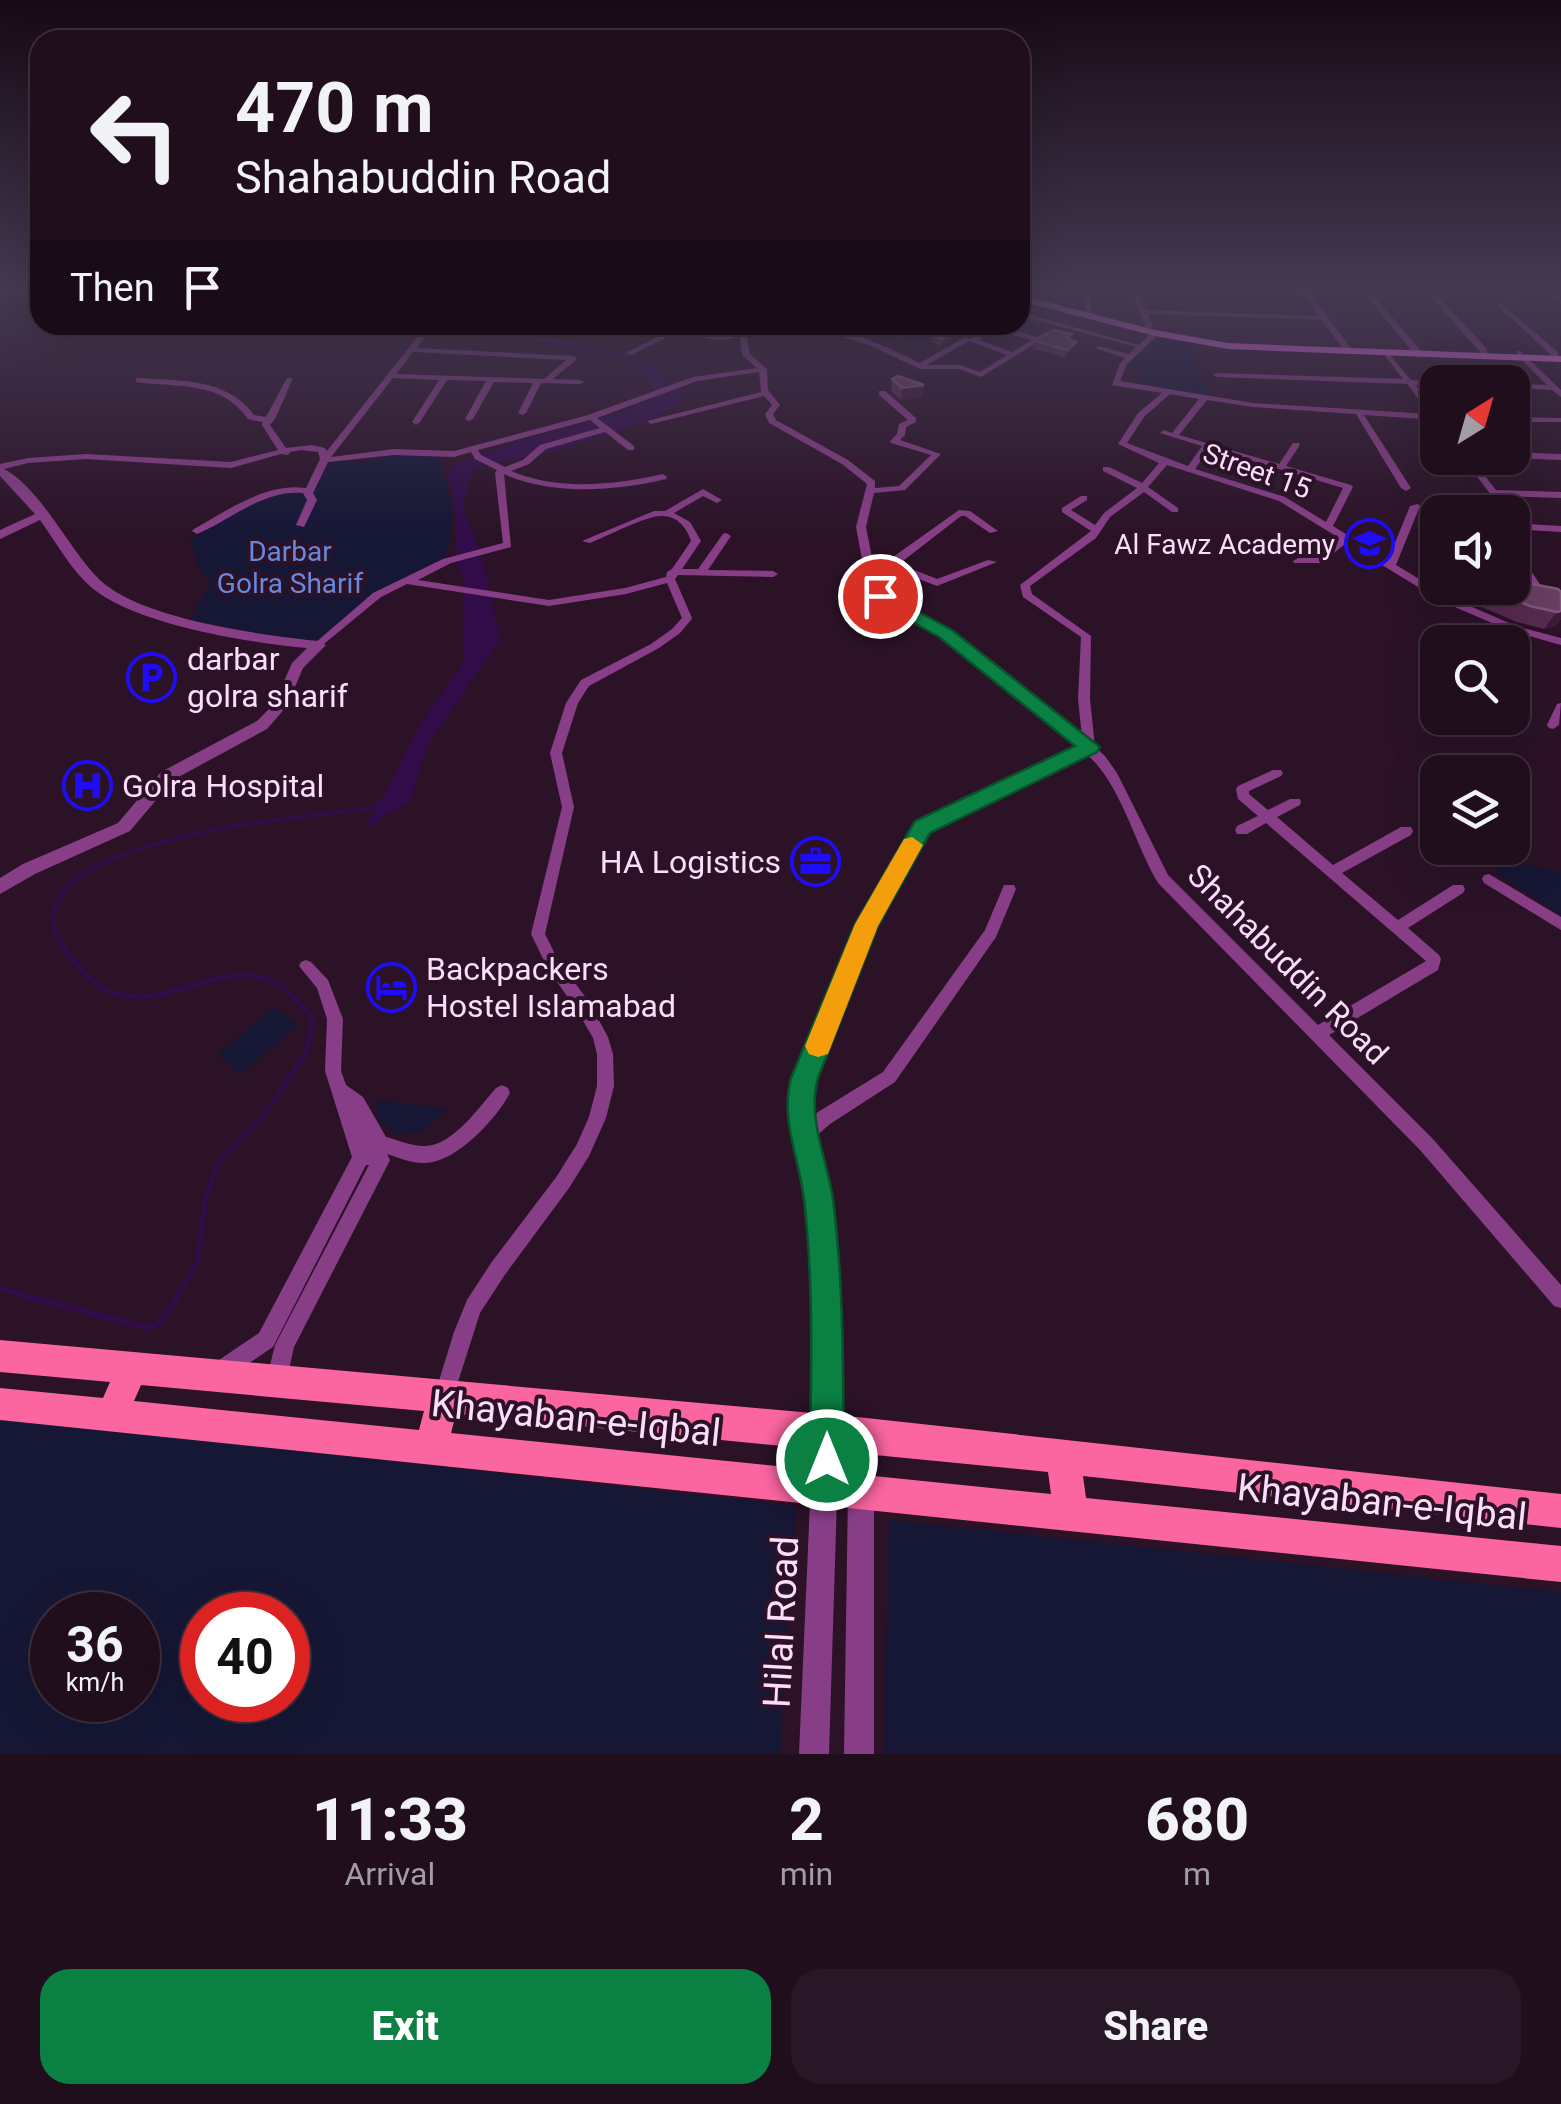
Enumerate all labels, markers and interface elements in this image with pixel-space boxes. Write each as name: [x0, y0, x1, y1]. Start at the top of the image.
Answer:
text: 470 m: [235, 67, 434, 149]
icon: left: [70, 70, 200, 200]
text: Shahabuddin Road: [235, 151, 611, 204]
icon: arrive: [175, 260, 230, 315]
text: Then: [70, 266, 155, 310]
north arrow: [1420, 365, 1530, 475]
map controls: [1420, 365, 1530, 865]
street label: Street 15: [1199, 436, 1315, 506]
button: sound: [1420, 495, 1530, 605]
school or university icon: Al Fawz Academy: [1344, 518, 1396, 570]
place label: Al Fawz Academy: [1114, 528, 1335, 561]
park label: Darbar Golra Sharif: [217, 535, 363, 600]
pin: [838, 554, 923, 639]
icon: arrive: [853, 569, 908, 624]
button: search: [1420, 625, 1530, 735]
place label: darbar golra sharif: [187, 640, 349, 715]
parking icon: darbar golra sharif: [126, 651, 178, 703]
button: layers: [1420, 755, 1530, 865]
hospital icon: Golra Hospital: [61, 760, 113, 812]
place label: Golra Hospital: [122, 767, 324, 805]
office icon: HA Logistics: [790, 836, 842, 888]
place label: HA Logistics: [600, 843, 781, 881]
street label: Shahabuddin Road: [1180, 856, 1396, 1072]
place label: Backpackers Hostel Islamabad: [426, 950, 676, 1025]
hotel icon: Backpackers Hostel Islamabad: [365, 961, 417, 1013]
street label: Khayaban-e-Iqbal: [429, 1381, 723, 1455]
position arrow: [775, 1408, 879, 1512]
street label: Khayaban-e-Iqbal: [1235, 1465, 1529, 1539]
street label: Hilal Road: [755, 1535, 807, 1709]
speed limit sign: 40: [180, 1592, 310, 1722]
text: 36: [66, 1616, 124, 1674]
text: km/h: [66, 1668, 124, 1697]
text: 11:33: [312, 1784, 468, 1855]
text: 2: [789, 1784, 824, 1855]
text: 680: [1145, 1784, 1249, 1855]
text: Arrival: [344, 1855, 435, 1893]
text: min: [780, 1855, 833, 1893]
text: m: [1183, 1855, 1211, 1893]
button: Exit: [40, 1969, 771, 2084]
button: Share: [791, 1969, 1521, 2084]

